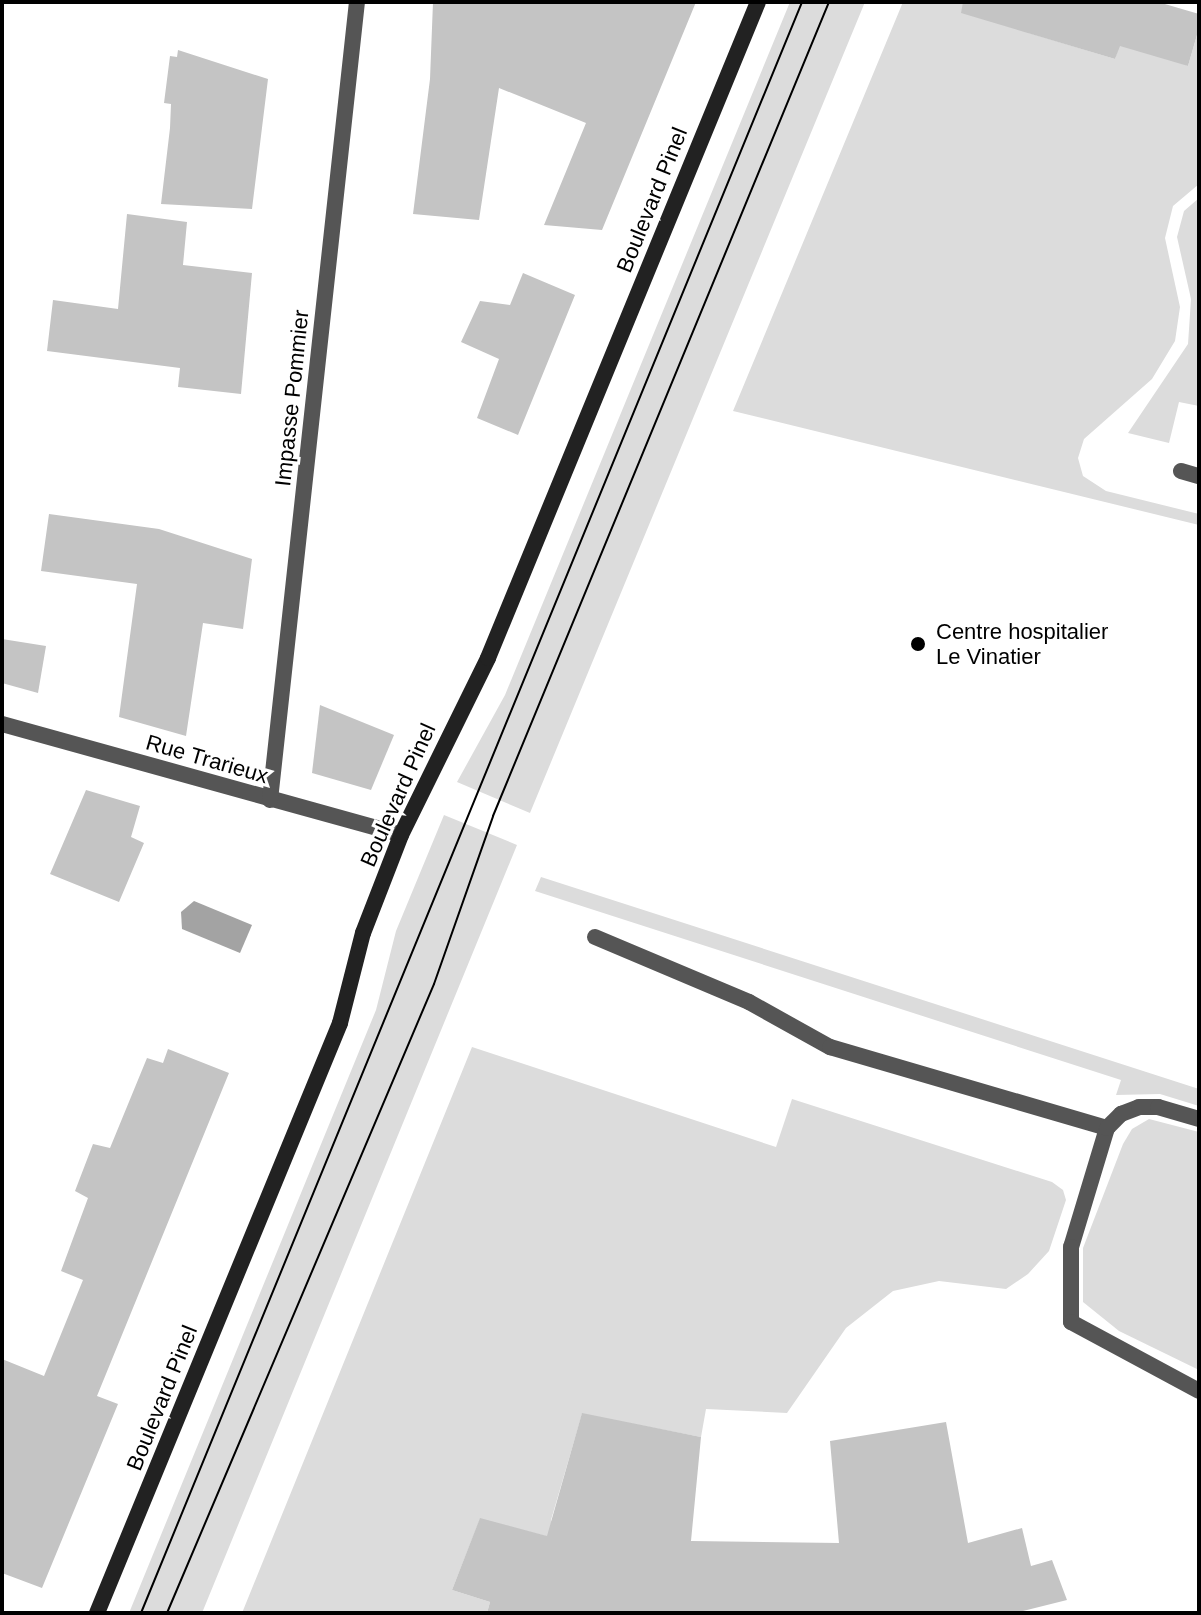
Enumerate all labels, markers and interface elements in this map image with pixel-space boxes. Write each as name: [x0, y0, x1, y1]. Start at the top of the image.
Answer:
street label: Boulevard Pinel: [611, 124, 693, 276]
street label: Impasse Pommier: [270, 308, 314, 488]
place label: Centre hospitalier Le Vinatier: [936, 618, 1108, 670]
marker: Centre hospitalier Le Vinatier: [907, 633, 929, 655]
street label: Boulevard Pinel: [355, 719, 441, 871]
street label: Rue Trarieux: [143, 729, 271, 789]
street label: Boulevard Pinel: [121, 1322, 203, 1474]

